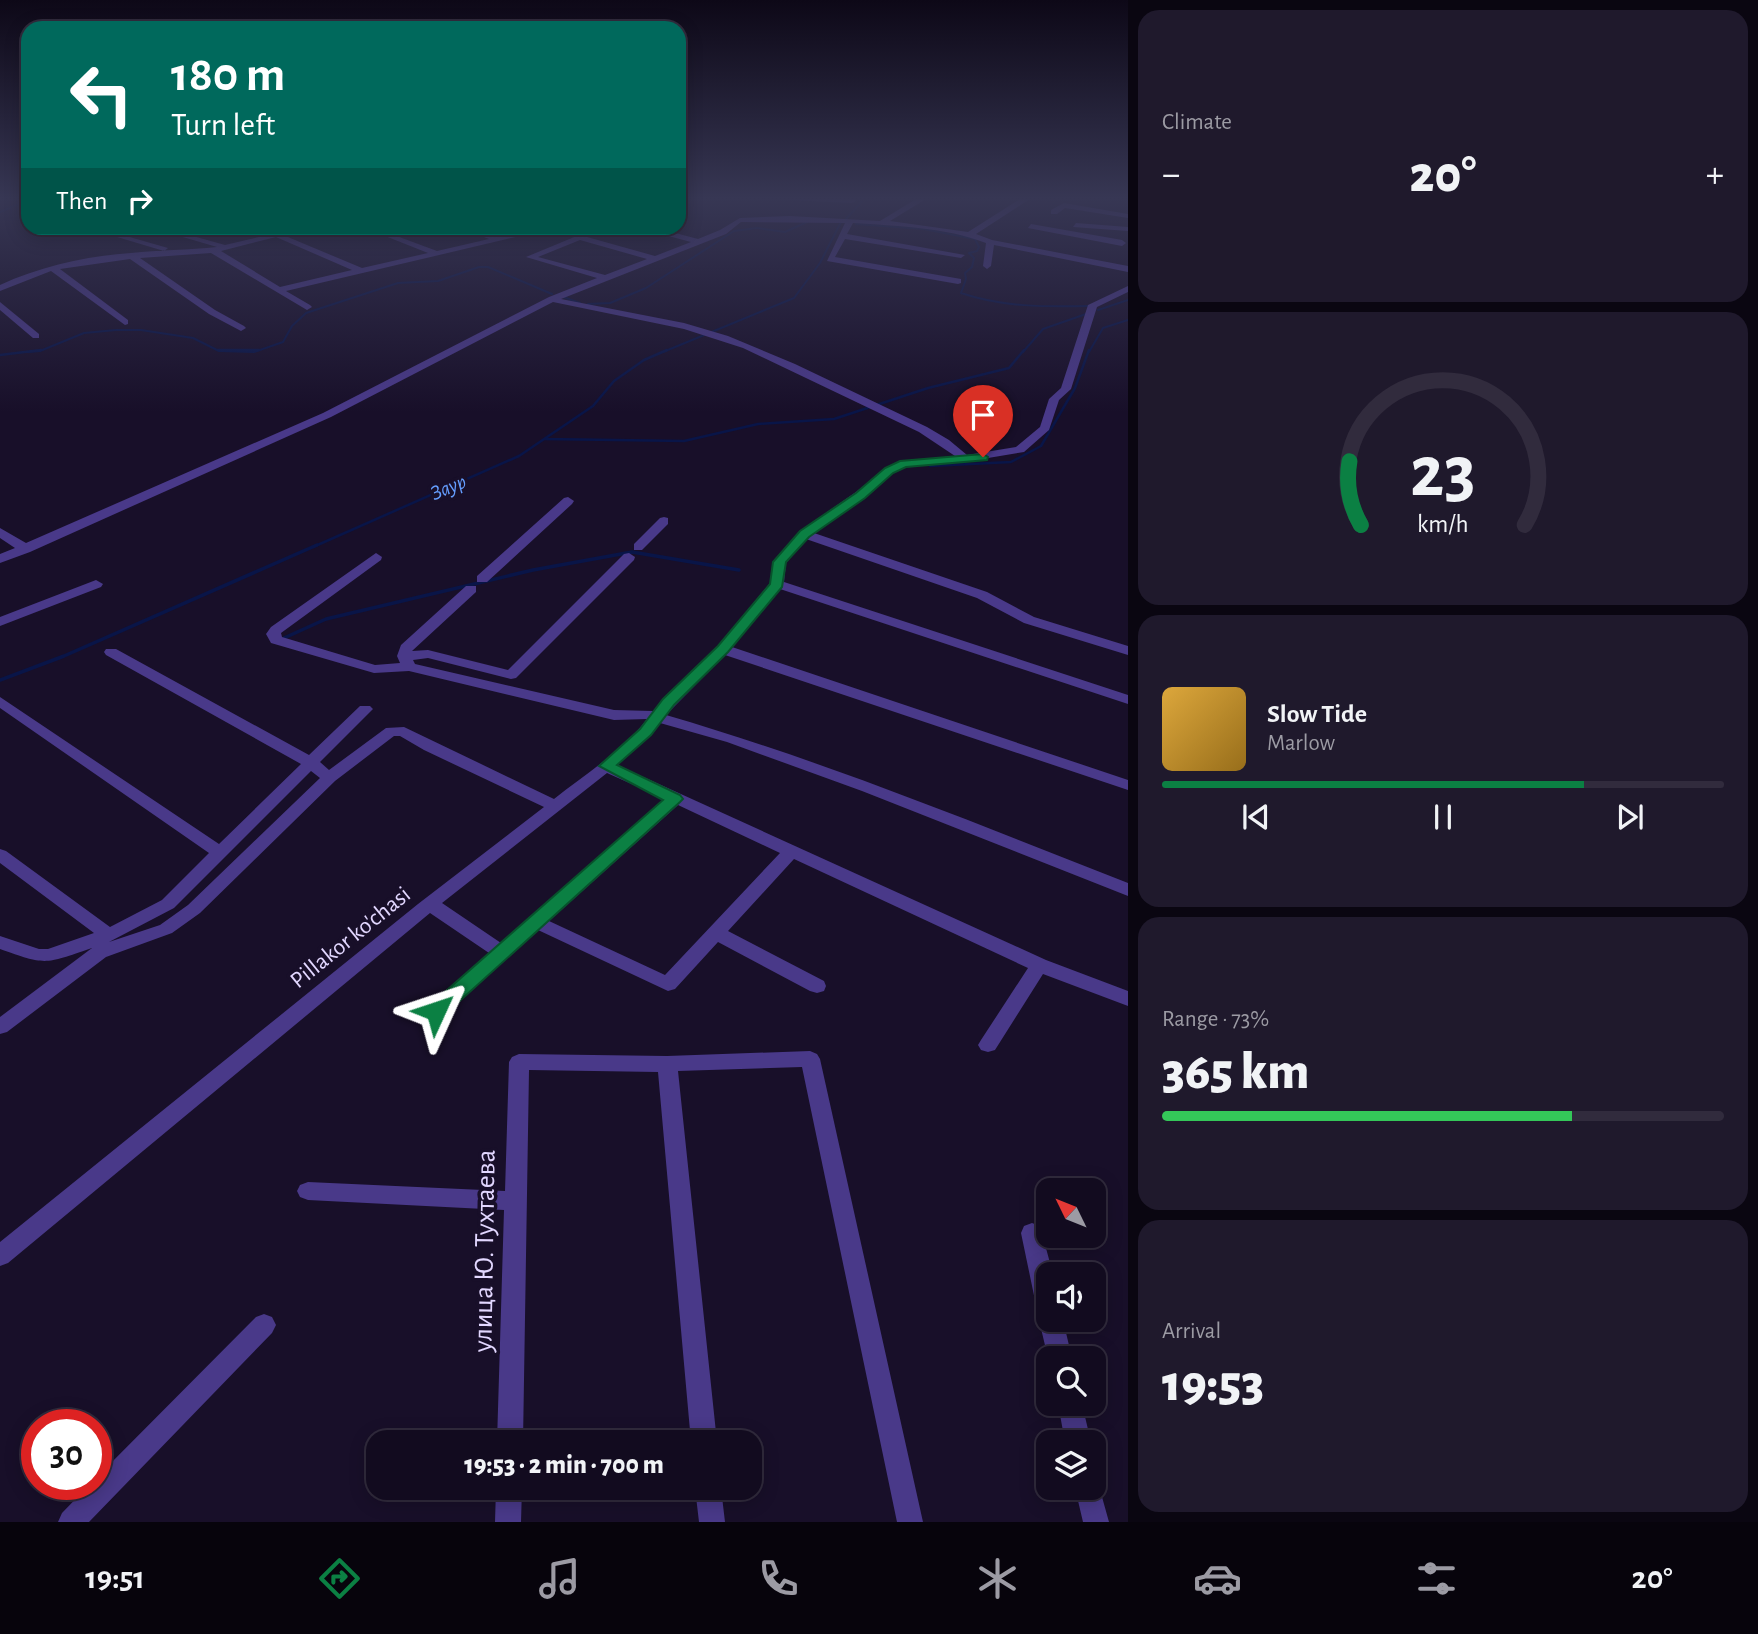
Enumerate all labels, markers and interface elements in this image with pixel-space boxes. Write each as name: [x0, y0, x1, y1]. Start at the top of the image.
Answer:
icon: left: [56, 49, 147, 140]
text: 180 m: [171, 51, 285, 100]
text: Turn left: [171, 109, 275, 141]
text: Climate: [1162, 111, 1232, 134]
text: 20°: [1409, 149, 1477, 201]
text: −: [1162, 156, 1180, 194]
text: +: [1706, 156, 1724, 194]
icon: right: [121, 182, 159, 220]
text: Then: [56, 188, 107, 214]
pin: [953, 385, 1013, 457]
icon: arrive: [964, 396, 1002, 434]
text: 23: [1410, 437, 1476, 510]
water label: Заур: [427, 471, 469, 505]
text: km/h: [1417, 511, 1469, 536]
text: Slow Tide: [1267, 701, 1367, 727]
text: Marlow: [1267, 732, 1335, 755]
icon: previous: [1237, 798, 1275, 836]
icon: pause: [1424, 798, 1462, 836]
icon: next: [1611, 798, 1649, 836]
street label: Pillakor ko'chasi: [286, 882, 415, 993]
position arrow: [399, 974, 473, 1048]
text: Range · 73%: [1162, 1008, 1269, 1031]
text: 365 km: [1162, 1046, 1309, 1098]
street label: улица Ю. Тухтаева: [469, 1149, 501, 1354]
north arrow: [1036, 1178, 1106, 1248]
map controls: [1036, 1178, 1106, 1500]
button: sound: [1036, 1262, 1106, 1332]
text: Arrival: [1162, 1320, 1221, 1343]
button: search: [1036, 1346, 1106, 1416]
text: 19:53: [1162, 1358, 1264, 1410]
speed limit sign: 30: [21, 1409, 112, 1500]
button: layers: [1036, 1430, 1106, 1500]
text: 19:53 · 2 min · 700 m: [464, 1452, 664, 1478]
icon: directions: [315, 1554, 364, 1603]
icon: music: [535, 1554, 584, 1603]
icon: phone: [754, 1554, 803, 1603]
icon: climate: [973, 1554, 1022, 1603]
icon: car: [1193, 1554, 1242, 1603]
icon: filters: [1412, 1554, 1461, 1603]
text: 19:51: [85, 1562, 145, 1594]
text: 20°: [1632, 1562, 1673, 1594]

